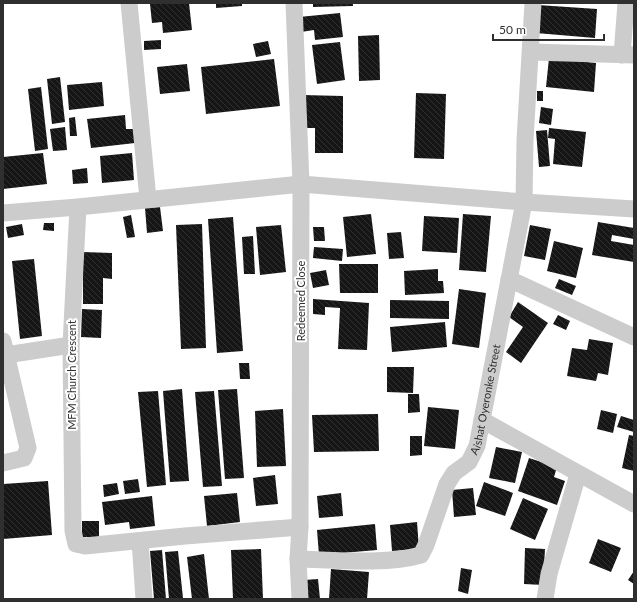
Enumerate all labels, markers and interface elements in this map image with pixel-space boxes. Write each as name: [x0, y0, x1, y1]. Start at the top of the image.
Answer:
scale bar: [493, 16, 604, 42]
text: 50 m: [499, 22, 526, 37]
street label: Redeemed Close: [294, 260, 307, 341]
street label: MFM Church Crescent: [65, 320, 78, 430]
street label: Aishat Oyeronke Street: [467, 343, 502, 457]

